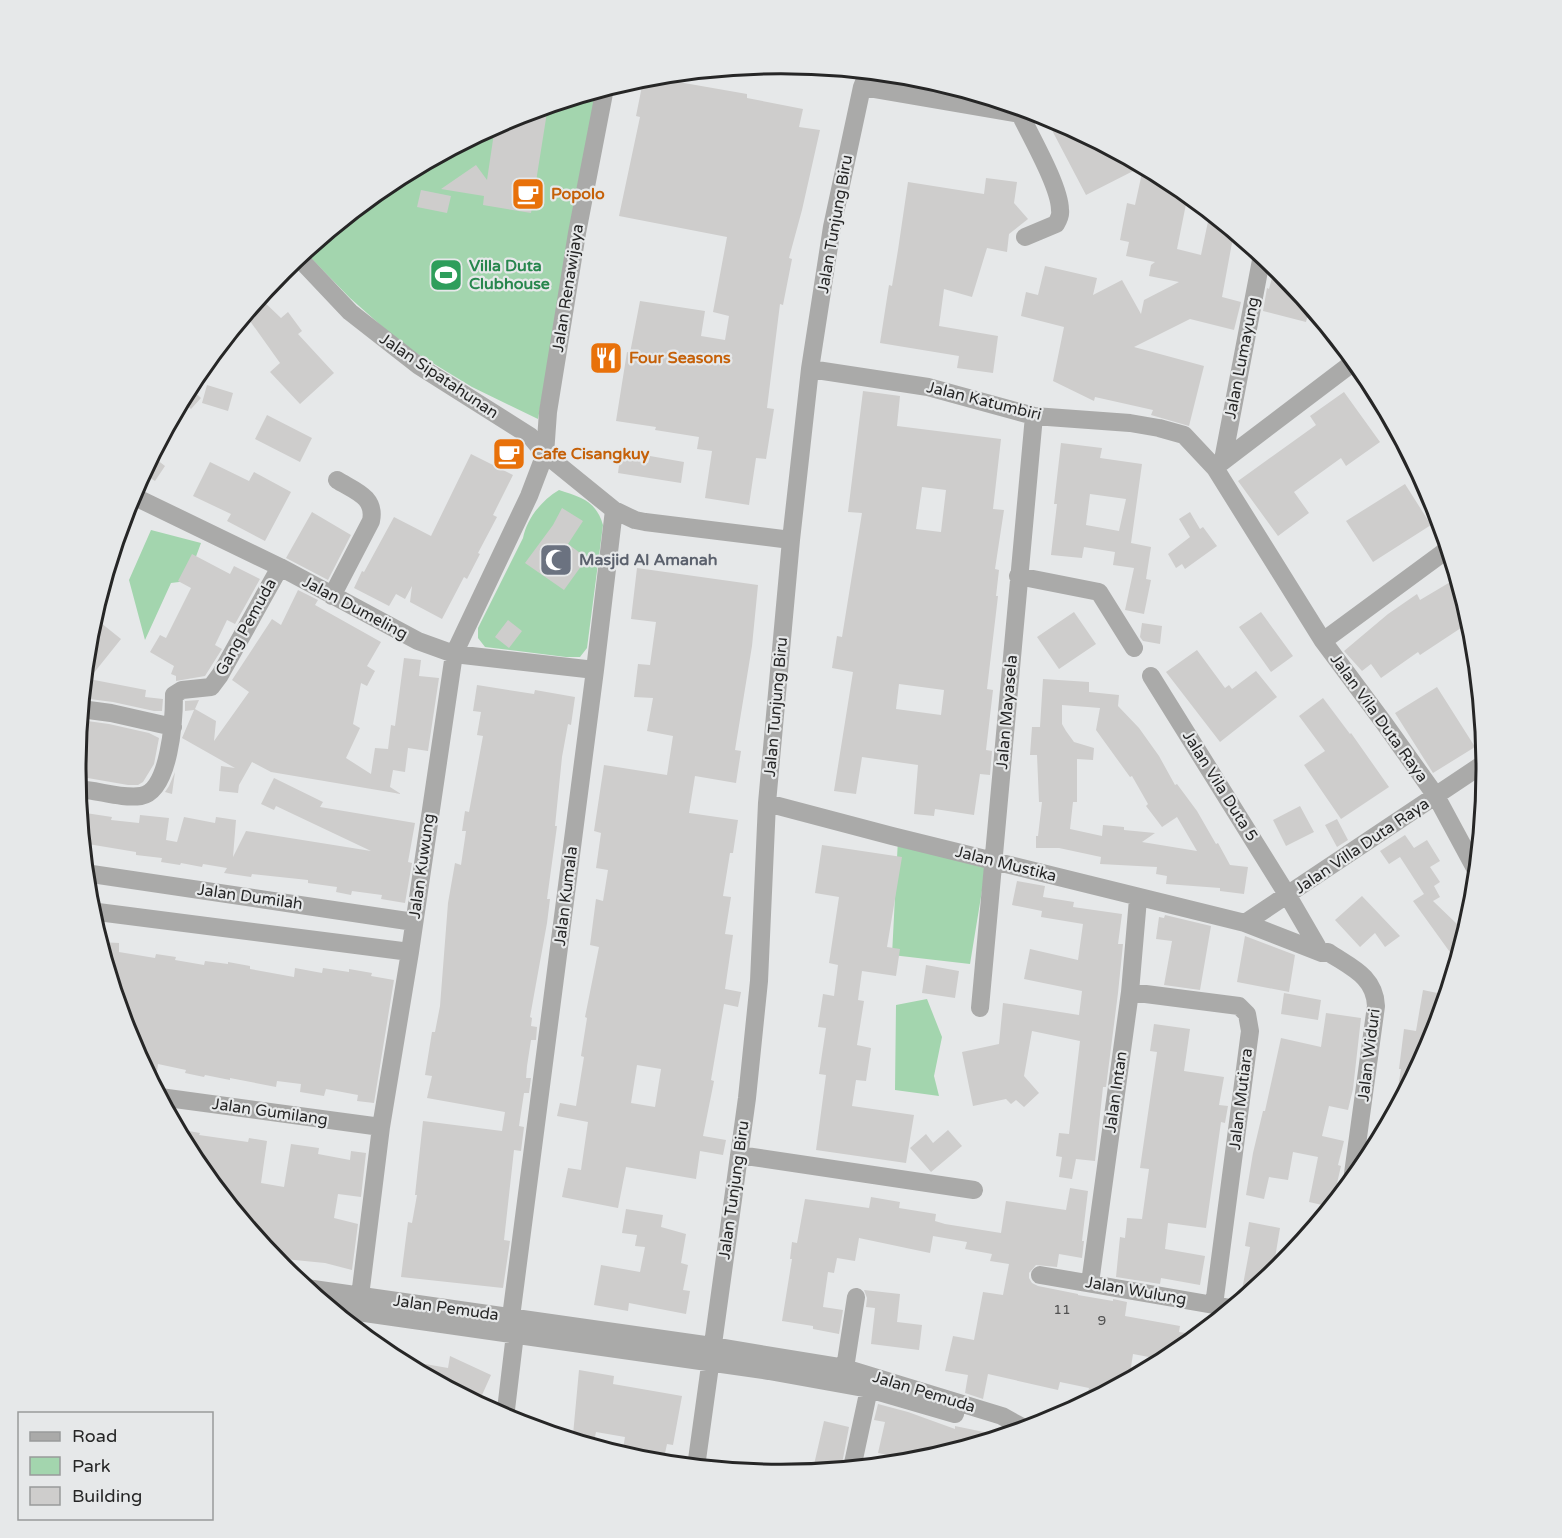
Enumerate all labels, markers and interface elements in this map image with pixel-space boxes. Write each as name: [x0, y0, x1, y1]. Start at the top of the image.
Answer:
street label: Jalan Tunjung Biru: [813, 153, 857, 295]
cafe icon: Popolo: [510, 176, 546, 212]
place label: Popolo: [551, 184, 605, 204]
street label: Jalan Renawijaya: [548, 223, 588, 353]
place label: Villa Duta Clubhouse: [469, 256, 550, 294]
sports icon: Villa Duta Clubhouse: [428, 257, 464, 293]
street label: Jalan Lumayung: [1220, 295, 1264, 421]
street label: Jalan Sipatahunan: [376, 329, 502, 423]
restaurant icon: Four Seasons: [588, 340, 624, 376]
place label: Four Seasons: [629, 348, 731, 368]
street label: Jalan Katumbiri: [925, 377, 1043, 425]
cafe icon: Cafe Cisangkuy: [491, 436, 527, 472]
place label: Cafe Cisangkuy: [532, 444, 650, 464]
mosque icon: Masjid Al Amanah: [538, 542, 574, 578]
place label: Masjid Al Amanah: [579, 550, 717, 570]
street label: Jalan Dumeling: [299, 572, 411, 644]
street label: Gang Pemuda: [211, 575, 281, 679]
street label: Jalan Tunjung Biru: [760, 636, 792, 778]
street label: Jalan Vila Duta Raya: [1326, 650, 1432, 786]
street label: Jalan Mayasela: [992, 654, 1022, 770]
street label: Jalan Vila Duta 5: [1178, 727, 1262, 845]
street label: Jalan Villa Duta Raya: [1291, 794, 1433, 898]
street label: Jalan Kuwung: [405, 812, 439, 920]
street label: Jalan Mustika: [953, 842, 1059, 886]
street label: Jalan Kumala: [550, 845, 582, 947]
street label: Jalan Dumilah: [196, 880, 304, 914]
street label: Jalan Widuri: [1353, 1007, 1385, 1103]
street label: Jalan Mutiara: [1225, 1047, 1257, 1151]
street label: Jalan Intan: [1100, 1050, 1132, 1134]
street label: Jalan Gumilang: [211, 1094, 329, 1130]
street label: Jalan Tunjung Biru: [714, 1119, 754, 1261]
street label: Jalan Wulung: [1084, 1272, 1188, 1310]
street label: Jalan Pemuda: [392, 1291, 500, 1325]
house number: 11: [1053, 1301, 1071, 1318]
house number: 9: [1098, 1312, 1106, 1329]
street label: Jalan Pemuda: [870, 1367, 978, 1417]
legend: [18, 1412, 213, 1520]
text: Road: [72, 1425, 117, 1447]
text: Park: [72, 1455, 111, 1477]
text: Building: [72, 1485, 142, 1507]

